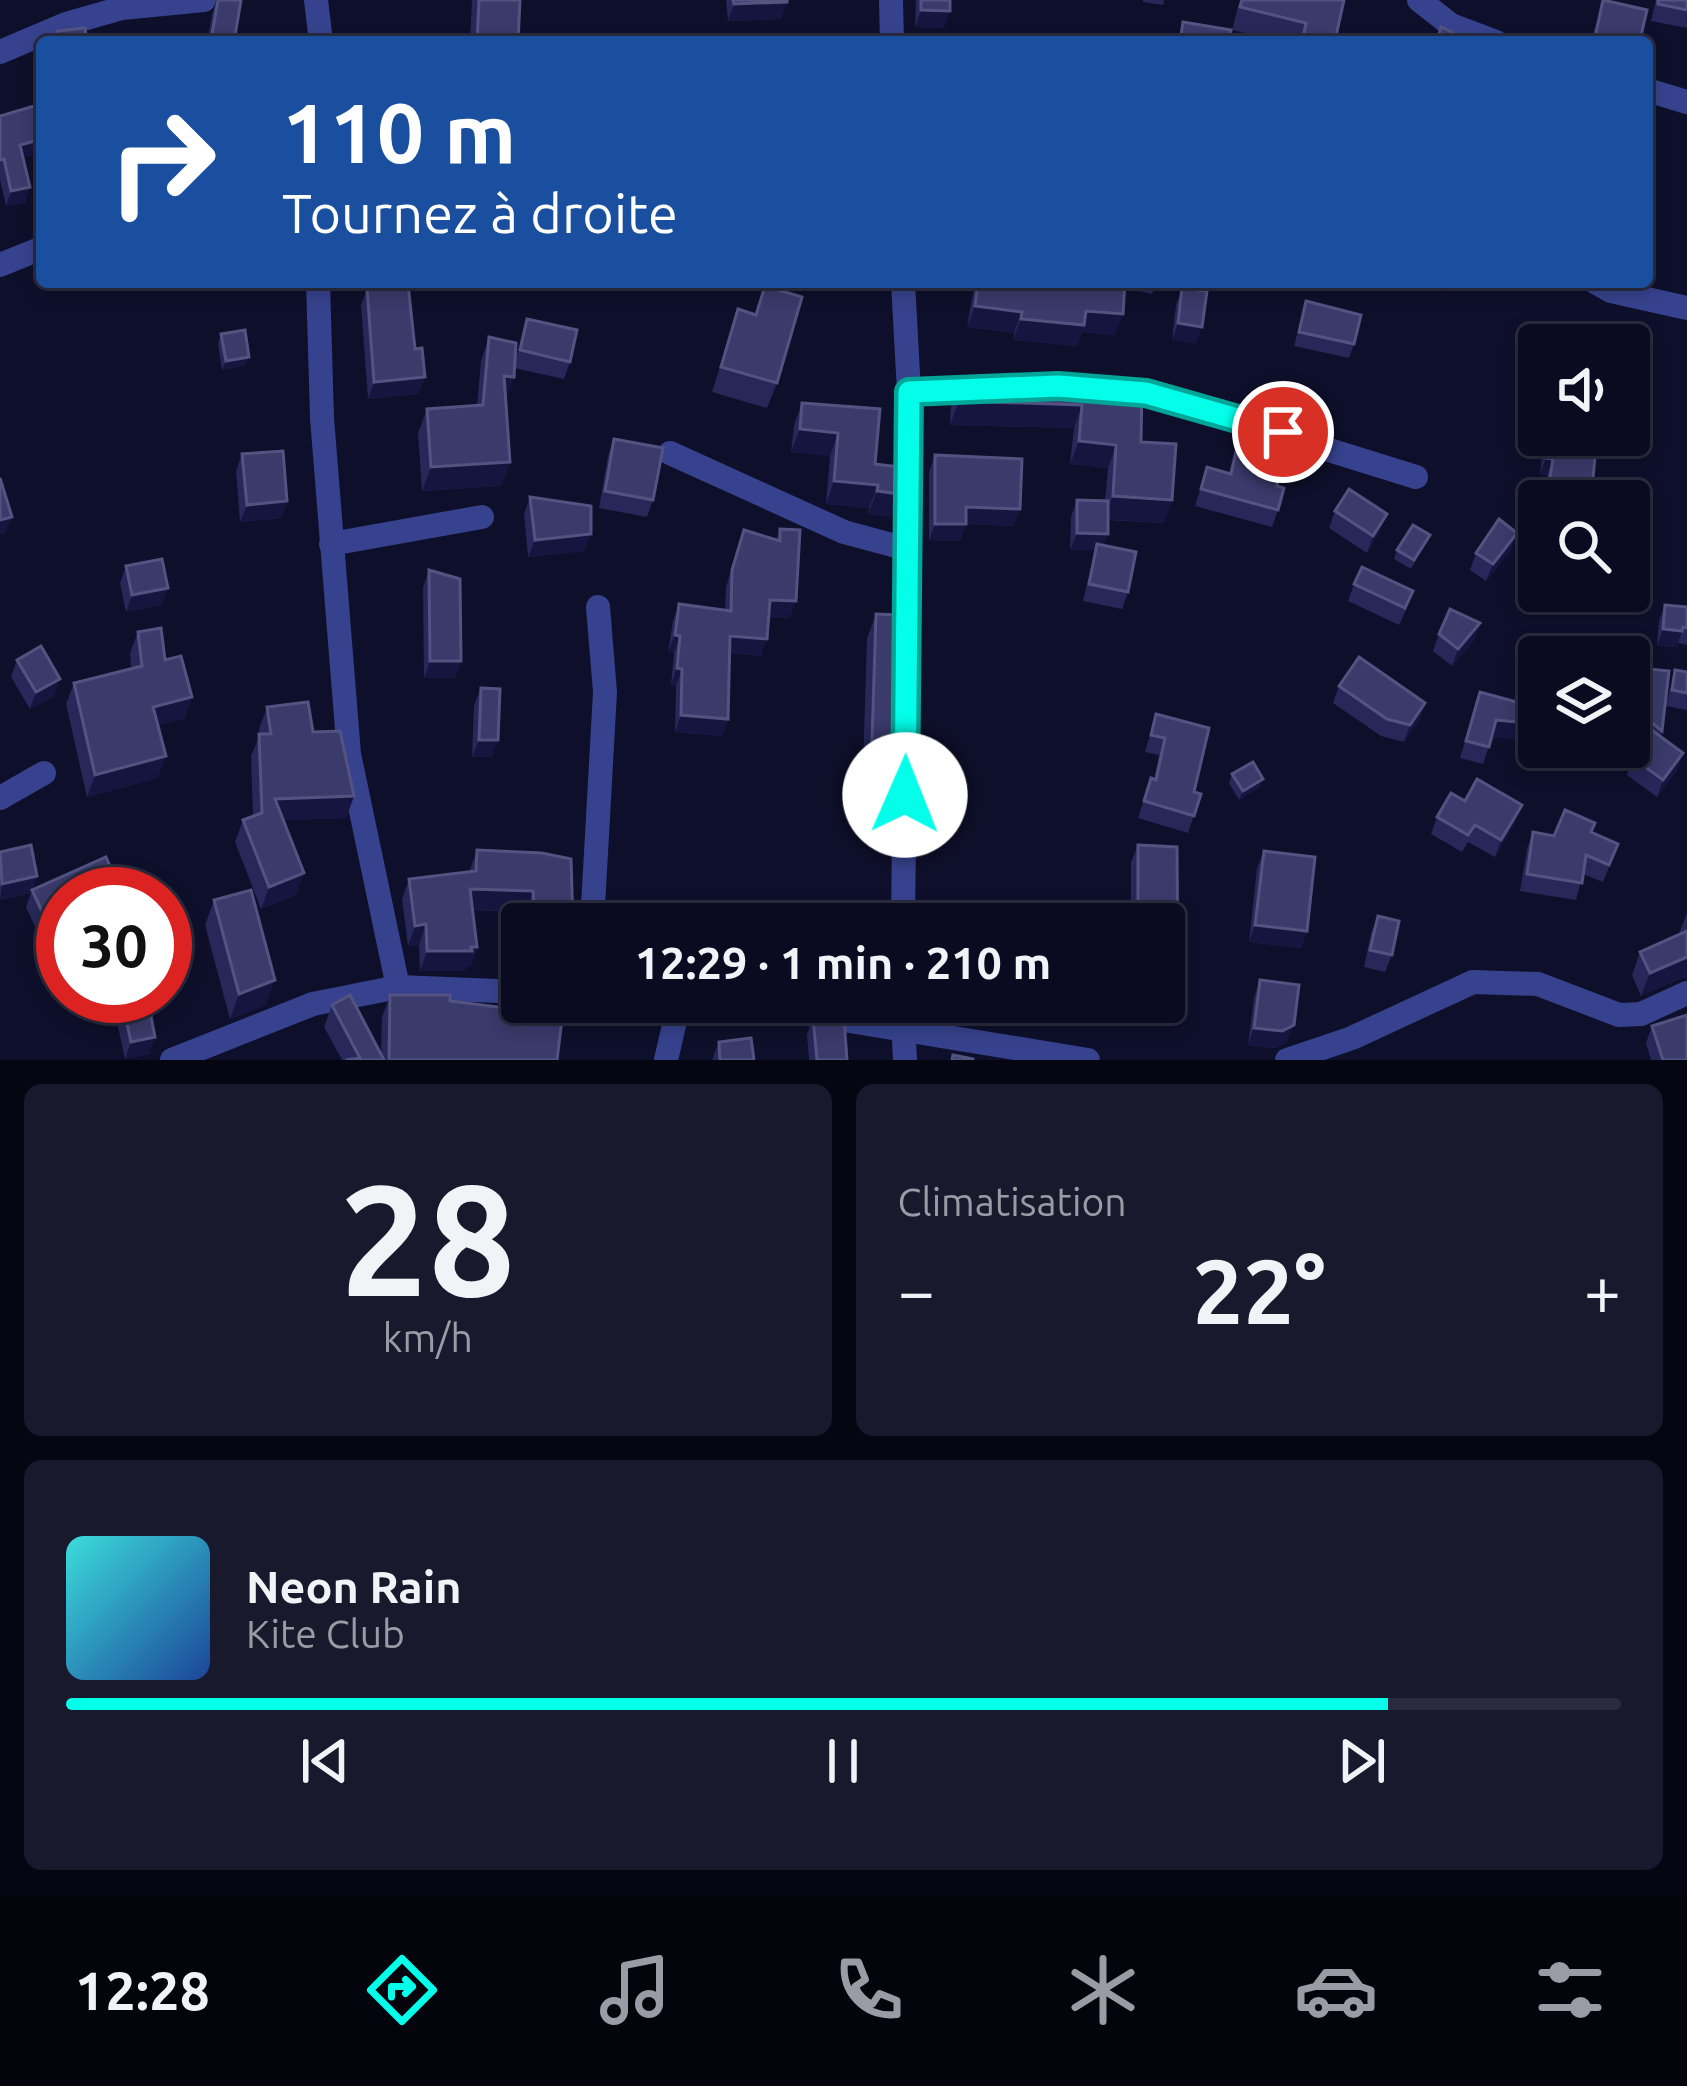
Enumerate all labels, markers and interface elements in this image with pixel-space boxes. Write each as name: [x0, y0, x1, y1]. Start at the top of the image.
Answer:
icon: right: [84, 84, 240, 240]
text: 110 m: [282, 85, 516, 179]
text: Tournez à droite: [282, 183, 678, 243]
map controls: [1518, 324, 1650, 768]
button: sound: [1518, 324, 1650, 456]
pin: [1232, 381, 1334, 483]
icon: arrive: [1250, 399, 1316, 465]
button: search: [1518, 480, 1650, 612]
button: layers: [1518, 636, 1650, 768]
position arrow: [842, 732, 968, 858]
speed limit sign: 30: [36, 867, 192, 1023]
text: 12:29 · 1 min · 210 m: [635, 937, 1051, 988]
text: 28: [340, 1151, 516, 1325]
text: Climatisation: [898, 1180, 1126, 1223]
text: 22°: [1193, 1240, 1326, 1341]
text: −: [898, 1253, 935, 1327]
text: +: [1584, 1253, 1621, 1327]
text: km/h: [383, 1316, 473, 1359]
text: Neon Rain: [246, 1561, 461, 1612]
text: Kite Club: [246, 1612, 405, 1655]
icon: previous: [292, 1728, 358, 1794]
icon: pause: [810, 1728, 876, 1794]
icon: next: [1329, 1728, 1395, 1794]
icon: directions: [360, 1948, 444, 2032]
icon: music: [593, 1948, 677, 2032]
icon: phone: [827, 1948, 911, 2032]
icon: climate: [1061, 1948, 1145, 2032]
icon: car: [1294, 1948, 1378, 2032]
icon: filters: [1528, 1948, 1612, 2032]
text: 12:28: [75, 1960, 210, 2020]

